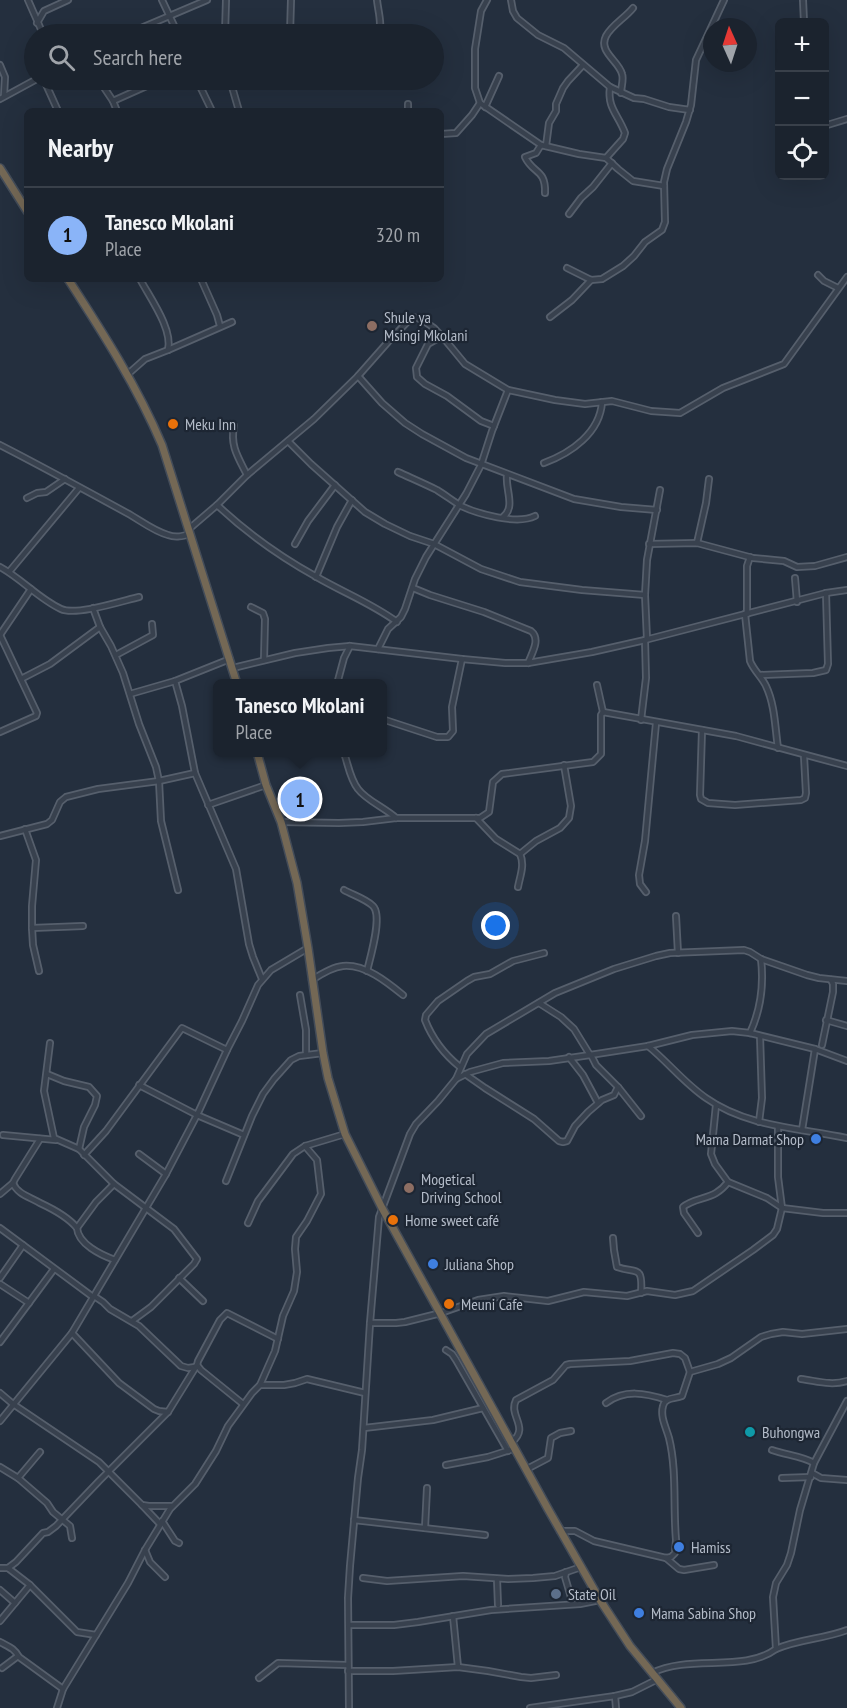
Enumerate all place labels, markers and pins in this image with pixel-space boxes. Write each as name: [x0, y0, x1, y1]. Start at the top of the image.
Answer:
place label: Shule ya Msingi Mkolani: [384, 307, 468, 345]
marker: Shule ya Msingi Mkolani: [365, 319, 379, 333]
place label: Meku Inn: [185, 414, 236, 434]
marker: Meku Inn: [166, 417, 180, 431]
pin: 1: [280, 776, 320, 822]
place label: Mama Darmat Shop: [696, 1129, 804, 1149]
marker: Mama Darmat Shop: [809, 1132, 823, 1146]
place label: Mogetical Driving School: [421, 1169, 502, 1207]
marker: Mogetical Driving School: [402, 1181, 416, 1195]
place label: Home sweet café: [405, 1210, 499, 1230]
marker: Home sweet café: [386, 1213, 400, 1227]
place label: Juliana Shop: [444, 1254, 514, 1274]
marker: Juliana Shop: [426, 1257, 440, 1271]
place label: Meuni Cafe: [461, 1294, 523, 1314]
marker: Meuni Cafe: [442, 1297, 456, 1311]
place label: Buhongwa: [762, 1422, 820, 1442]
marker: Buhongwa: [743, 1425, 757, 1439]
place label: Hamiss: [691, 1537, 731, 1557]
marker: Hamiss: [672, 1540, 686, 1554]
place label: State Oil: [568, 1584, 616, 1604]
marker: State Oil: [549, 1587, 563, 1601]
place label: Mama Sabina Shop: [651, 1603, 756, 1623]
marker: Mama Sabina Shop: [632, 1606, 646, 1620]

